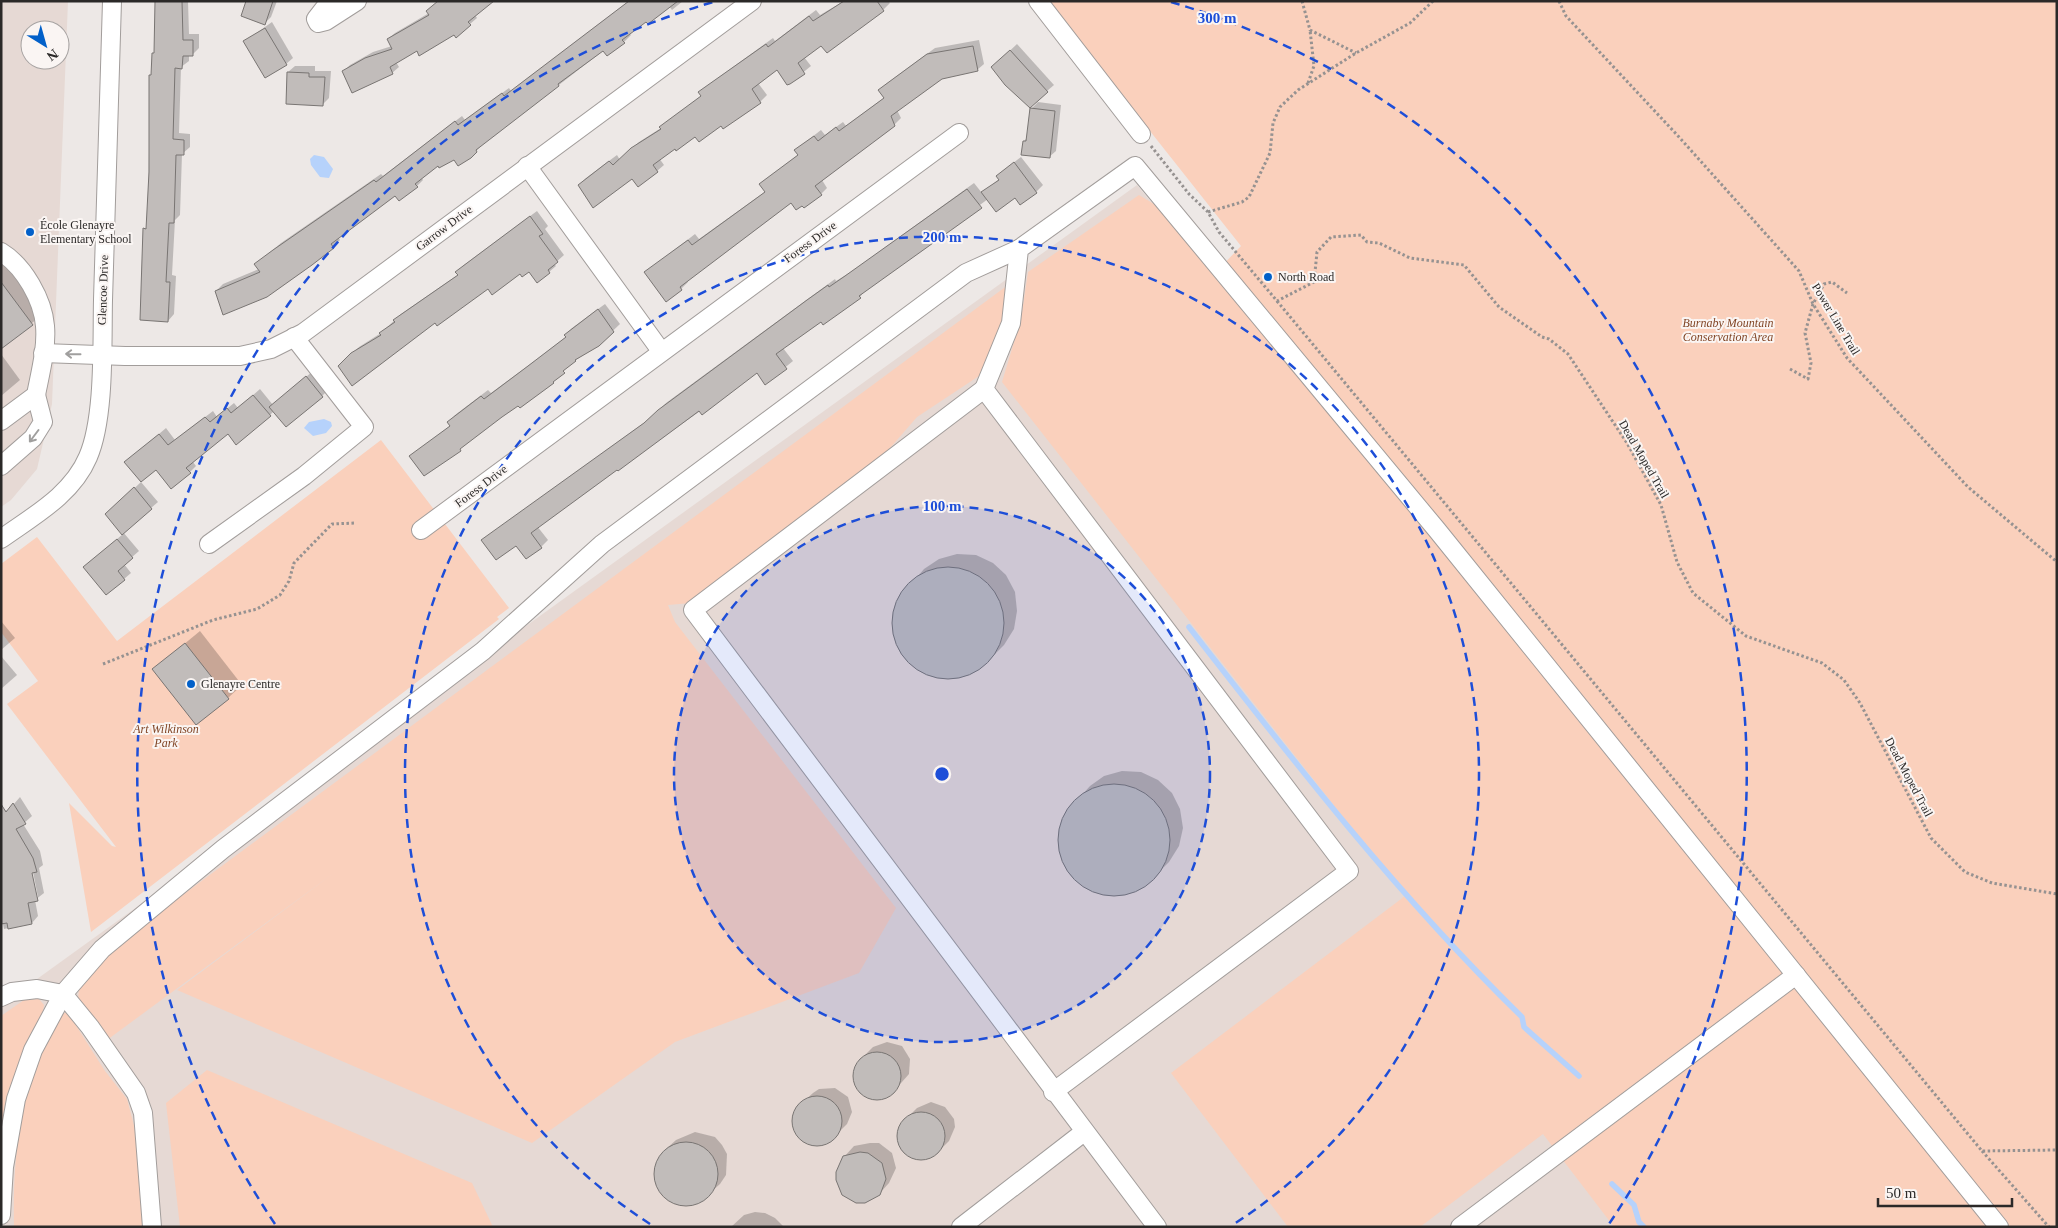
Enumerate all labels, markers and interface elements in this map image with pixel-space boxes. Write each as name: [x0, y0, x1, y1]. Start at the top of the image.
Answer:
text: 300 m: [1198, 10, 1237, 26]
north arrow: [20, 20, 70, 70]
text: N: [44, 46, 61, 64]
street label: Garrow Drive: [413, 202, 475, 254]
place label: École Glenayre Elementary School: [40, 218, 132, 246]
street label: Foress Drive: [781, 218, 839, 266]
marker: École Glenayre Elementary School: [24, 226, 36, 238]
text: 200 m: [923, 229, 962, 245]
street label: Glencoe Drive: [95, 255, 111, 325]
place label: North Road: [1278, 270, 1334, 284]
marker: North Road: [1262, 271, 1274, 283]
street label: Power Line Trail: [1809, 281, 1863, 358]
park label: Burnaby Mountain Conservation Area: [1683, 316, 1774, 344]
one-way arrow: [65, 349, 81, 358]
street label: Dead Moped Trail: [1616, 417, 1672, 501]
one-way arrow: [29, 429, 39, 443]
street label: Foress Drive: [452, 462, 510, 510]
text: 100 m: [923, 498, 962, 514]
place label: Glenayre Centre: [201, 677, 280, 691]
marker: Glenayre Centre: [185, 678, 197, 690]
park label: Art Wilkinson Park: [132, 722, 199, 750]
street label: Dead Moped Trail: [1882, 735, 1936, 820]
centre of rings: [933, 765, 951, 783]
scale bar: [1878, 1176, 2012, 1208]
text: 50 m: [1886, 1185, 1917, 1201]

